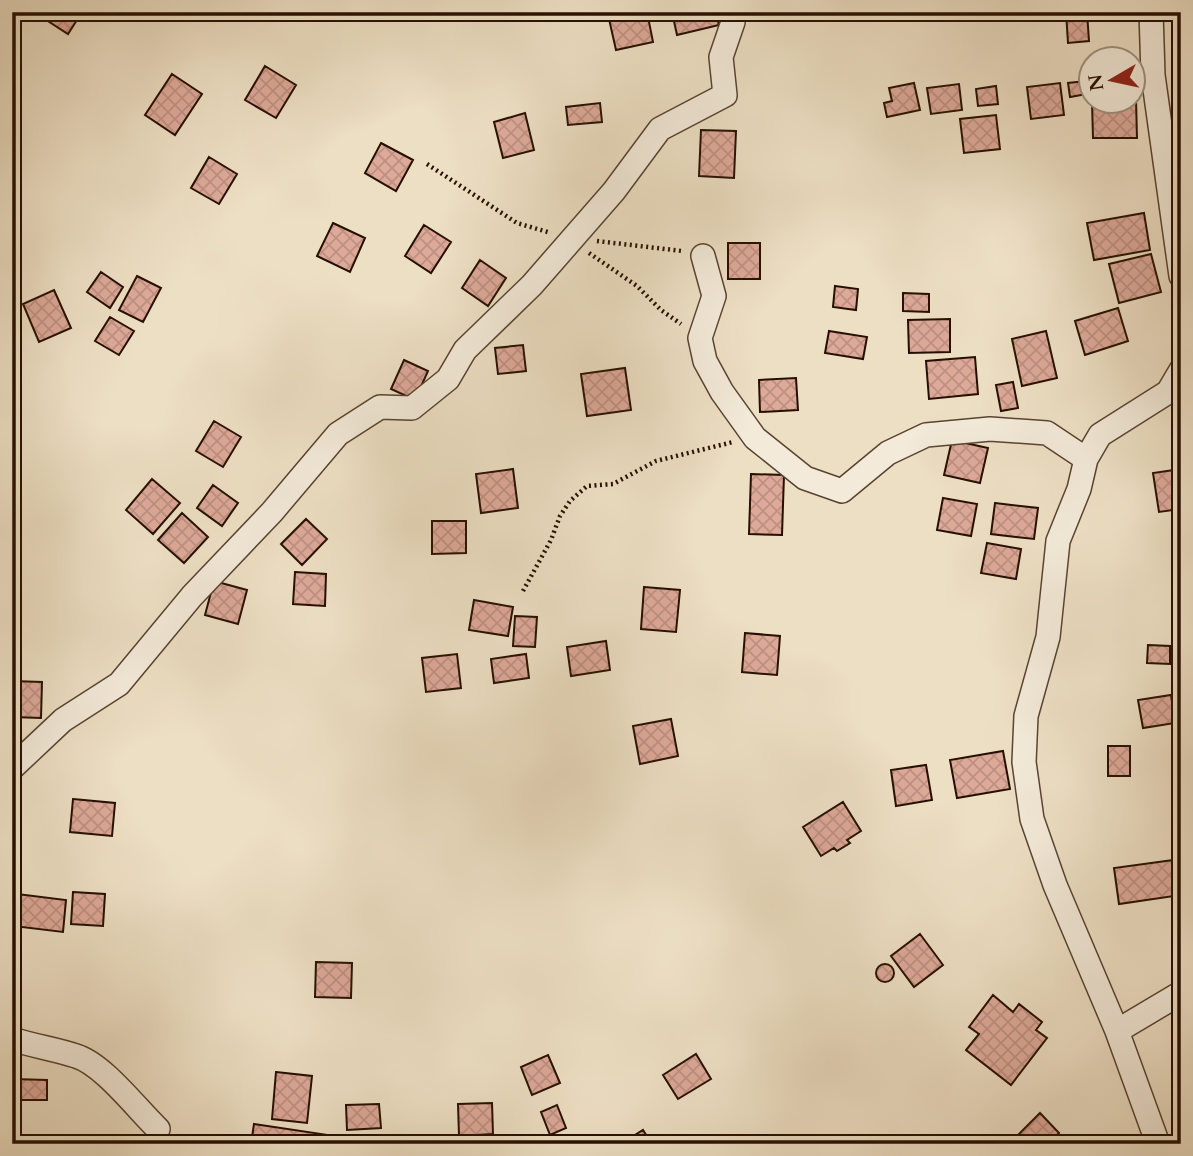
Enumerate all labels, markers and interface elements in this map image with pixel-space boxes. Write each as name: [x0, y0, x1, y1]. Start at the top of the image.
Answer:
north arrow: [1078, 46, 1148, 116]
text: N: [1082, 72, 1110, 93]

